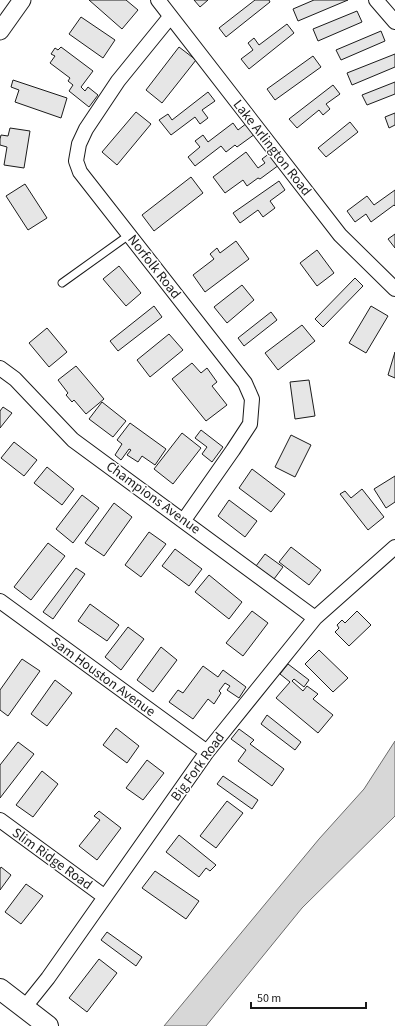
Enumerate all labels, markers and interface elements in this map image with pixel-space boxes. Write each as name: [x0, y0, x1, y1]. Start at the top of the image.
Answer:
street label: Lake Arlington Road: [228, 96, 316, 200]
street label: Norfolk Road: [123, 231, 185, 303]
street label: Champions Avenue: [102, 457, 204, 539]
street label: Sam Houston Avenue: [47, 632, 159, 722]
street label: Big Fork Road: [166, 729, 230, 805]
street label: Slim Ridge Road: [8, 823, 96, 895]
scale bar: [251, 984, 366, 1010]
text: 50 m: [257, 990, 281, 1007]

